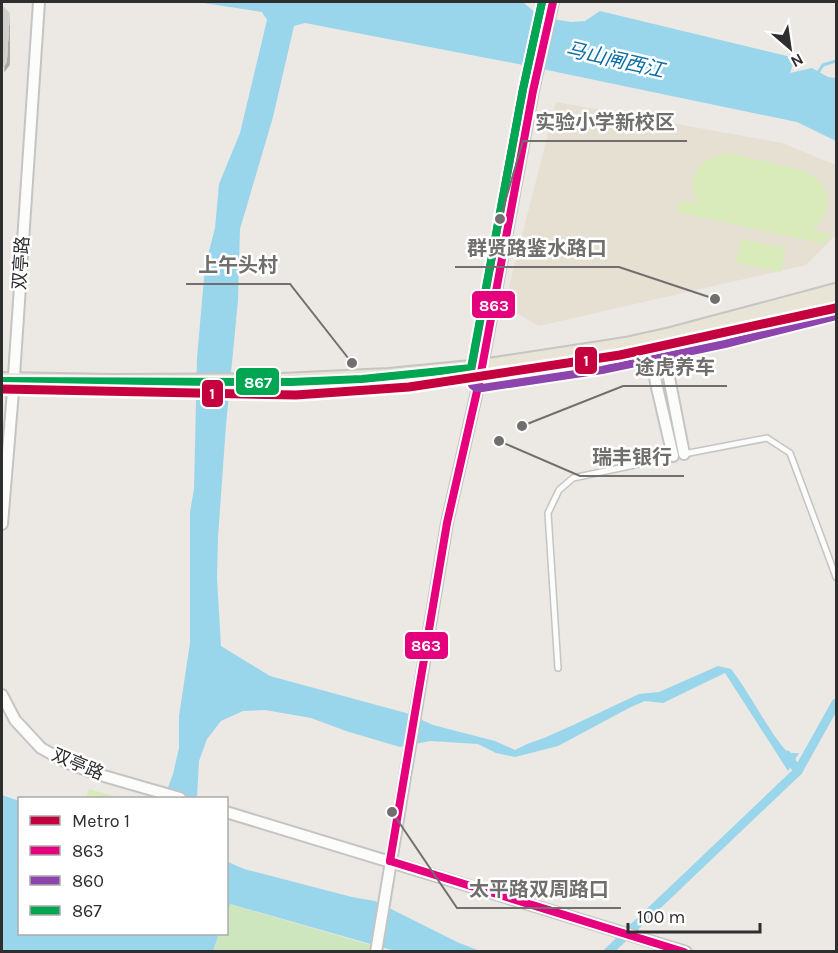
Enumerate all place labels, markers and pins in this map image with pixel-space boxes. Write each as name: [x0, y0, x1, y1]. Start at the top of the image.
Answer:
callout: 实验小学新校区: [523, 103, 687, 141]
callout: 群贤路鉴水路口: [455, 229, 619, 267]
callout: 上午头村: [186, 246, 290, 284]
callout: 途虎养车: [623, 348, 727, 386]
callout: 瑞丰银行: [580, 438, 684, 476]
callout: 太平路双周路口: [457, 870, 621, 908]

